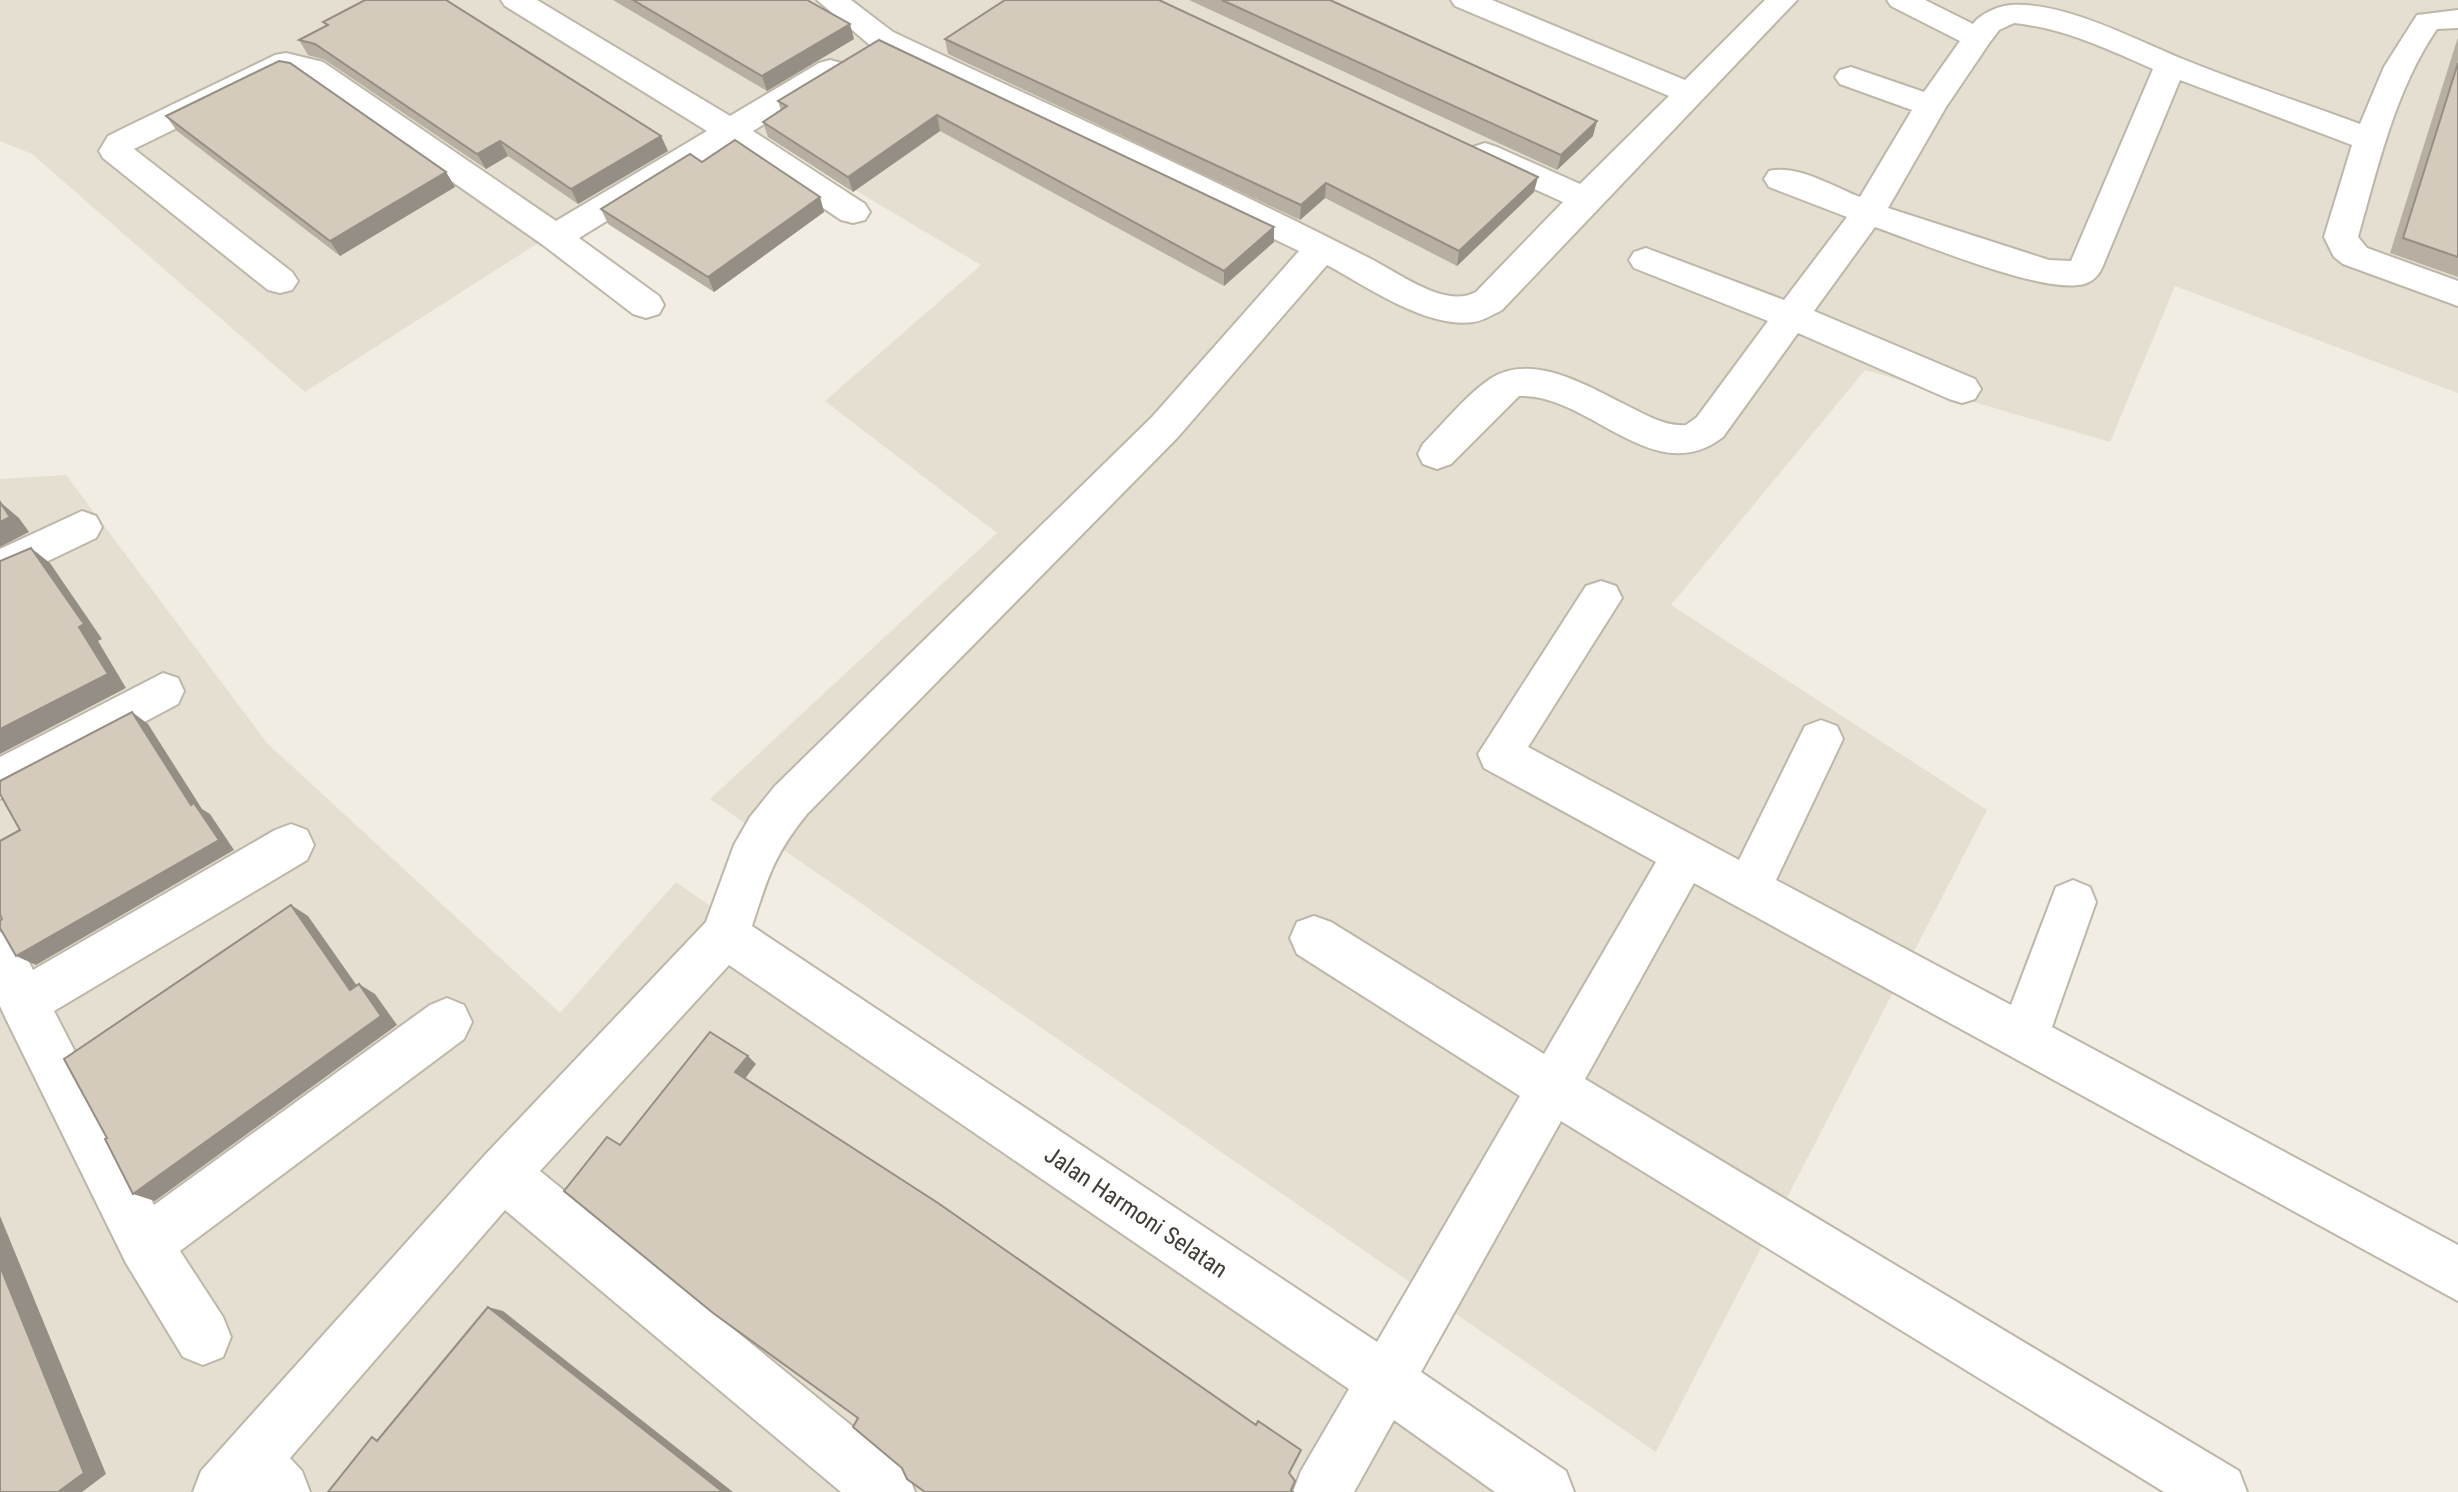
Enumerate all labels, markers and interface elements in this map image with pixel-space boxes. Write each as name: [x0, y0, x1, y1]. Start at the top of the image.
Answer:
street label: Jalan Harmoni Selatan: [1039, 1140, 1233, 1284]

